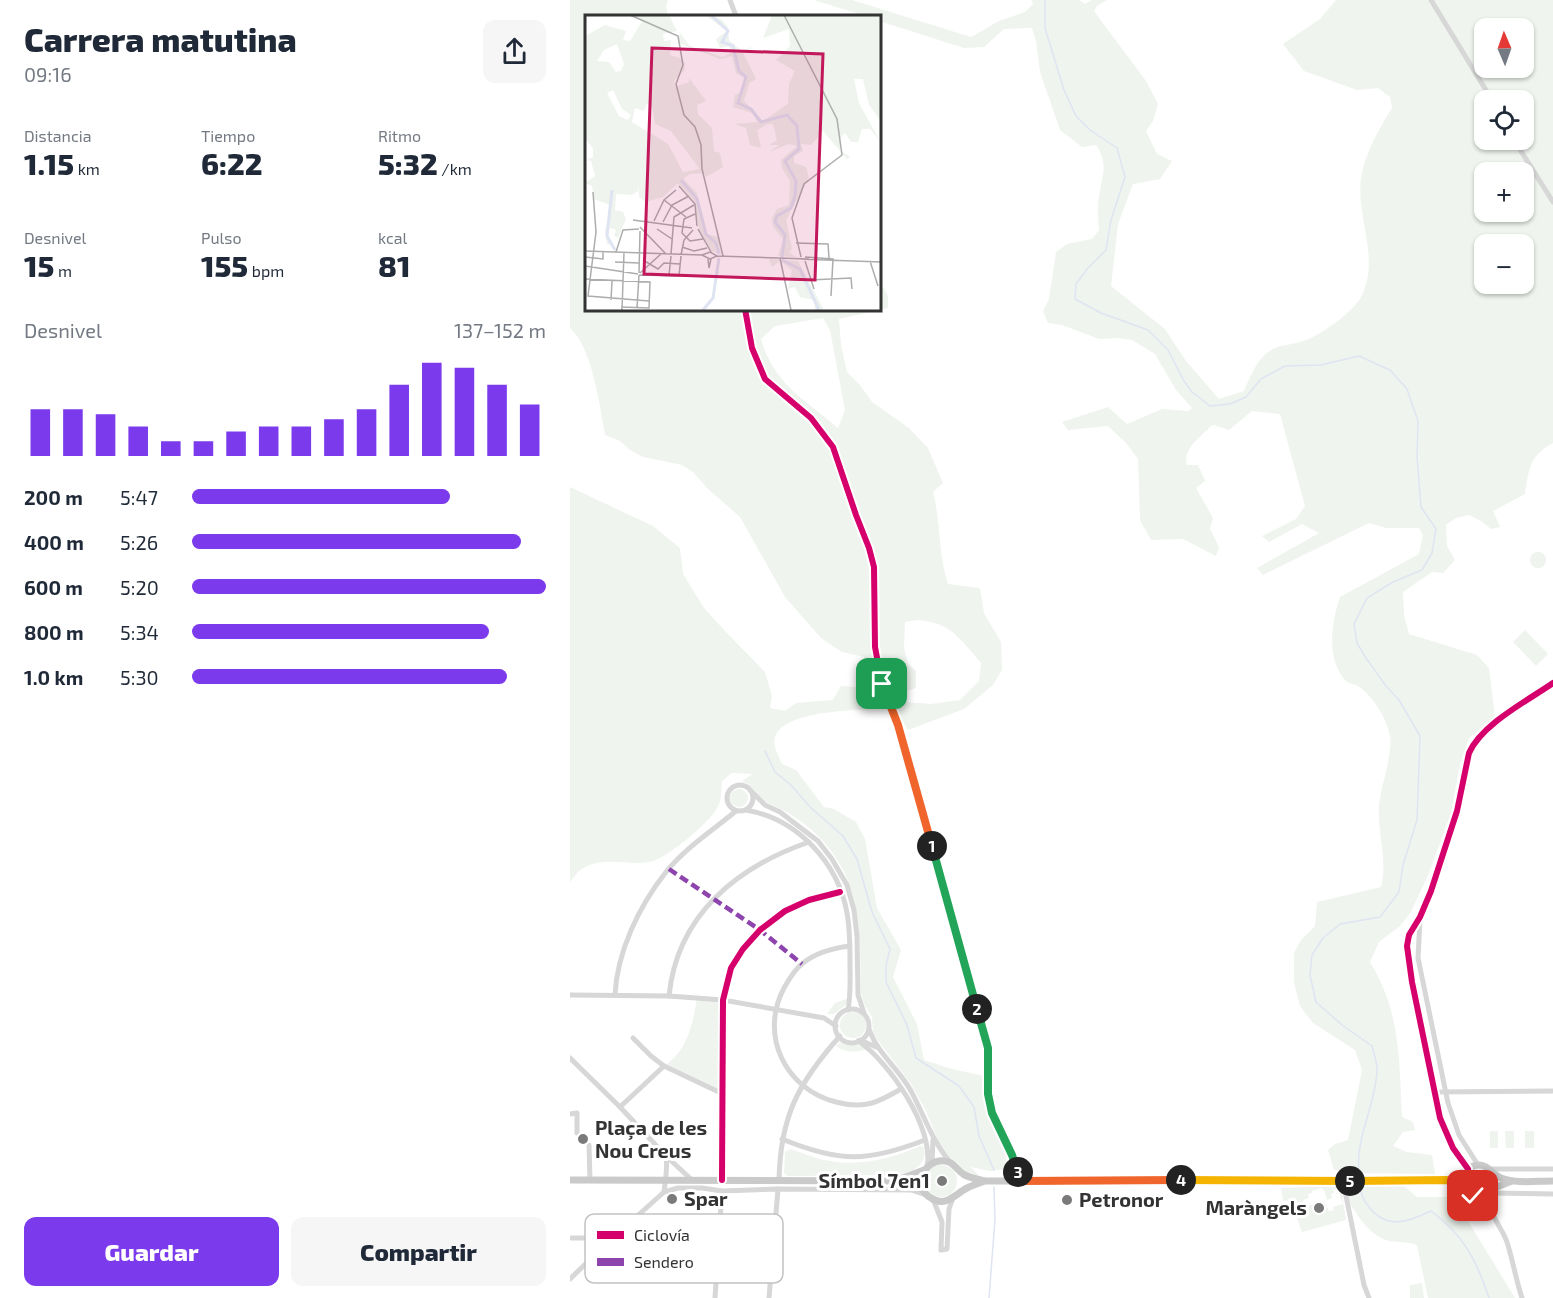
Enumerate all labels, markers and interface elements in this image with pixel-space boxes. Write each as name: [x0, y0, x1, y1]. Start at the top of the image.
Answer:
inset map: [585, 15, 880, 310]
north arrow: [1474, 18, 1534, 78]
map controls: [1474, 18, 1534, 294]
text: Carrera matutina: [24, 19, 297, 59]
button: share: [483, 20, 546, 83]
text: 09:16: [24, 62, 72, 86]
button: locate: [1474, 90, 1534, 150]
text: Distancia: [24, 126, 91, 145]
text: Tiempo: [201, 126, 255, 145]
text: Ritmo: [378, 126, 421, 145]
text: 1.15: [24, 145, 74, 181]
text: 6:22: [201, 145, 263, 181]
text: 5:32: [378, 145, 438, 181]
text: km: [74, 159, 100, 178]
text: /km: [438, 159, 472, 178]
button: +: [1474, 162, 1534, 222]
text: Desnivel: [24, 228, 86, 247]
text: Pulso: [201, 228, 242, 247]
text: kcal: [378, 228, 407, 247]
button: −: [1474, 234, 1534, 294]
text: 15: [24, 247, 54, 283]
text: 155: [201, 247, 248, 283]
text: 81: [378, 247, 411, 283]
text: m: [54, 261, 72, 280]
text: bpm: [248, 261, 284, 280]
text: Desnivel: [24, 318, 102, 342]
text: 137–152 m: [454, 318, 546, 342]
text: 200 m: [24, 485, 83, 509]
text: 5:47: [120, 485, 158, 509]
text: 400 m: [24, 530, 84, 554]
text: 5:26: [120, 530, 158, 554]
text: 600 m: [24, 575, 83, 599]
text: 5:20: [120, 575, 159, 599]
text: 800 m: [24, 620, 84, 644]
text: 5:34: [120, 620, 159, 644]
pin: [856, 658, 907, 709]
text: 1.0 km: [24, 665, 83, 689]
text: 5:30: [120, 665, 159, 689]
icon: arrive: [865, 667, 898, 700]
pin: 1: [917, 831, 947, 861]
text: 1: [929, 836, 935, 855]
pin: 2: [962, 994, 992, 1024]
text: 2: [972, 999, 982, 1018]
place label: Plaça de les Nou Creus: [595, 1115, 707, 1162]
marker: Plaça de les Nou Creus: [576, 1132, 590, 1146]
pin: 3: [1003, 1157, 1033, 1187]
text: 3: [1013, 1162, 1023, 1181]
pin: 4: [1166, 1165, 1196, 1195]
pin: 5: [1335, 1166, 1365, 1196]
place label: Símbol 7en1: [819, 1168, 930, 1192]
text: 4: [1176, 1170, 1186, 1189]
pin: [1447, 1170, 1498, 1221]
text: 5: [1346, 1171, 1354, 1190]
marker: Símbol 7en1: [935, 1174, 949, 1188]
icon: check: [1456, 1179, 1489, 1212]
place label: Spar: [684, 1186, 728, 1210]
place label: Petronor: [1079, 1187, 1164, 1211]
marker: Spar: [665, 1192, 679, 1206]
marker: Petronor: [1060, 1193, 1074, 1207]
place label: Maràngels: [1205, 1195, 1307, 1219]
marker: Maràngels: [1312, 1201, 1326, 1215]
legend: [585, 1214, 783, 1283]
button: Guardar: [24, 1217, 279, 1286]
button: Compartir: [291, 1217, 546, 1286]
text: Ciclovía: [634, 1225, 690, 1244]
text: Sendero: [634, 1252, 694, 1271]

